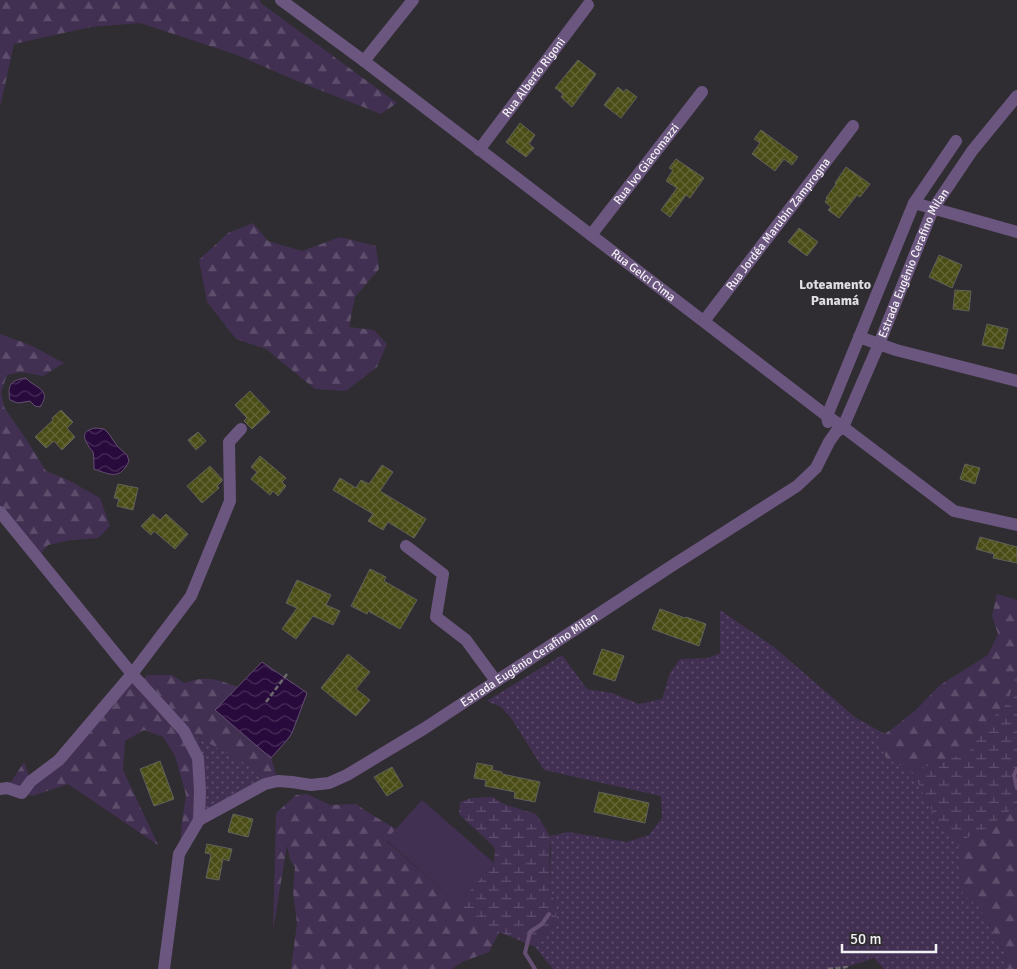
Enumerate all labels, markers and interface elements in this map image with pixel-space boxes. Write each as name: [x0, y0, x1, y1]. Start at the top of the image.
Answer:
street label: Rua Alberto Rigoni: [499, 35, 569, 120]
street label: Rua Ivo Giacomazzi: [610, 121, 683, 208]
street label: Rua Jordéa Marubin Zamprogna: [723, 155, 834, 294]
street label: Estrada Eugênio Cerafino Milan: [875, 186, 953, 340]
street label: Rua Gelci Cima: [608, 246, 678, 305]
district label: Loteamento Panamá: [799, 276, 871, 309]
street label: Estrada Eugênio Cerafino Milan: [458, 610, 601, 711]
scale bar: [842, 922, 936, 954]
text: 50 m: [850, 930, 881, 948]

